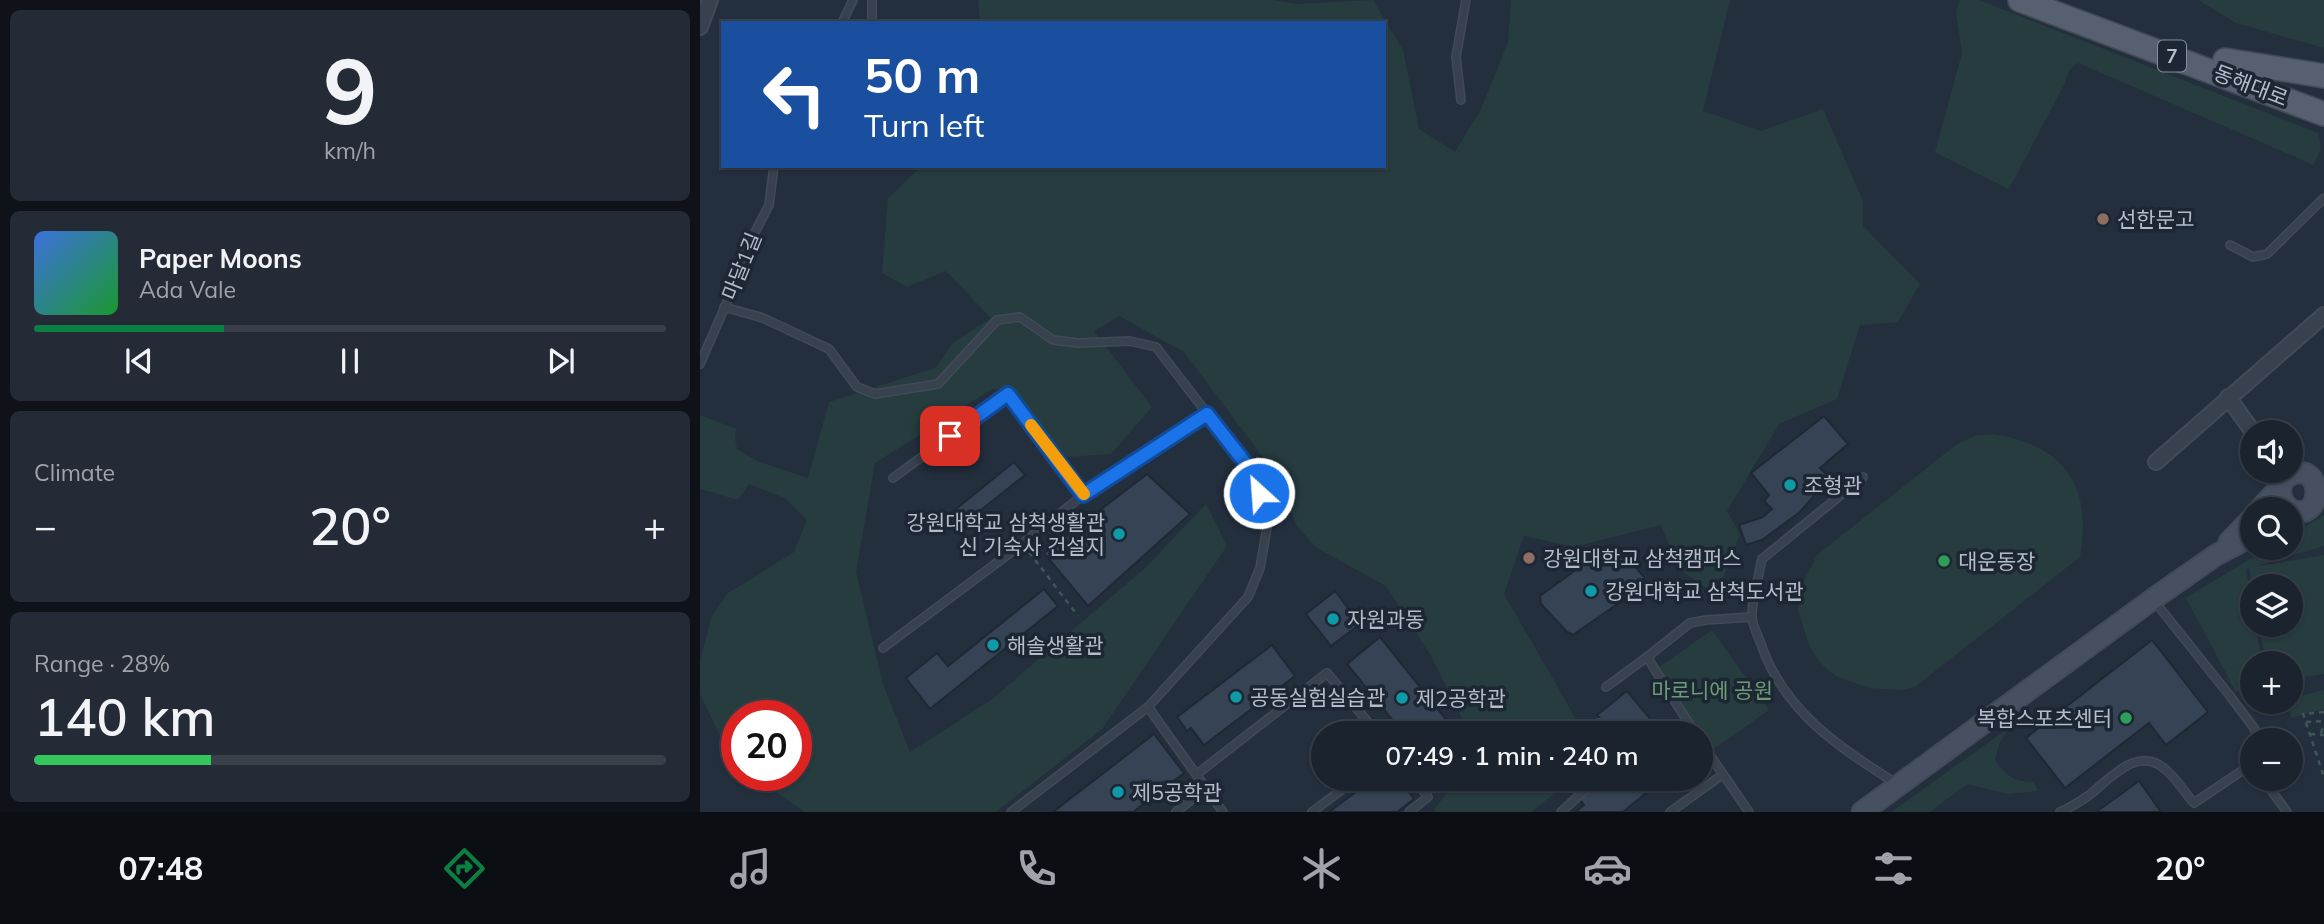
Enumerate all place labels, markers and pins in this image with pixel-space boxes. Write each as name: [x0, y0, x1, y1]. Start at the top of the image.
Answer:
place label: 선한문고: [2117, 206, 2194, 232]
marker: 선한문고: [2095, 211, 2111, 227]
pin: [920, 406, 980, 466]
place label: 조형관: [1804, 472, 1862, 498]
marker: 조형관: [1782, 477, 1798, 493]
place label: 강원대학교 삼척생활관 신 기숙사 건설지: [906, 509, 1105, 559]
marker: 강원대학교 삼척생활관 신 기숙사 건설지: [1111, 526, 1127, 542]
place label: 강원대학교 삼척캠퍼스: [1543, 545, 1742, 571]
place label: 대운동장: [1958, 548, 2035, 574]
marker: 강원대학교 삼척캠퍼스: [1521, 550, 1537, 566]
marker: 대운동장: [1936, 553, 1952, 569]
place label: 강원대학교 삼척도서관: [1605, 578, 1804, 604]
marker: 강원대학교 삼척도서관: [1583, 583, 1599, 599]
place label: 자원과동: [1347, 606, 1424, 632]
marker: 자원과동: [1325, 611, 1341, 627]
place label: 해솔생활관: [1007, 632, 1104, 658]
marker: 해솔생활관: [985, 637, 1001, 653]
place label: 공동실험실습관: [1250, 684, 1385, 710]
place label: 제2공학관: [1416, 685, 1506, 711]
marker: 공동실험실습관: [1228, 689, 1244, 705]
marker: 제2공학관: [1394, 690, 1410, 706]
place label: 복합스포츠센터: [1977, 705, 2112, 731]
marker: 복합스포츠센터: [2118, 710, 2134, 726]
place label: 제5공학관: [1132, 779, 1222, 805]
marker: 제5공학관: [1110, 784, 1126, 800]

